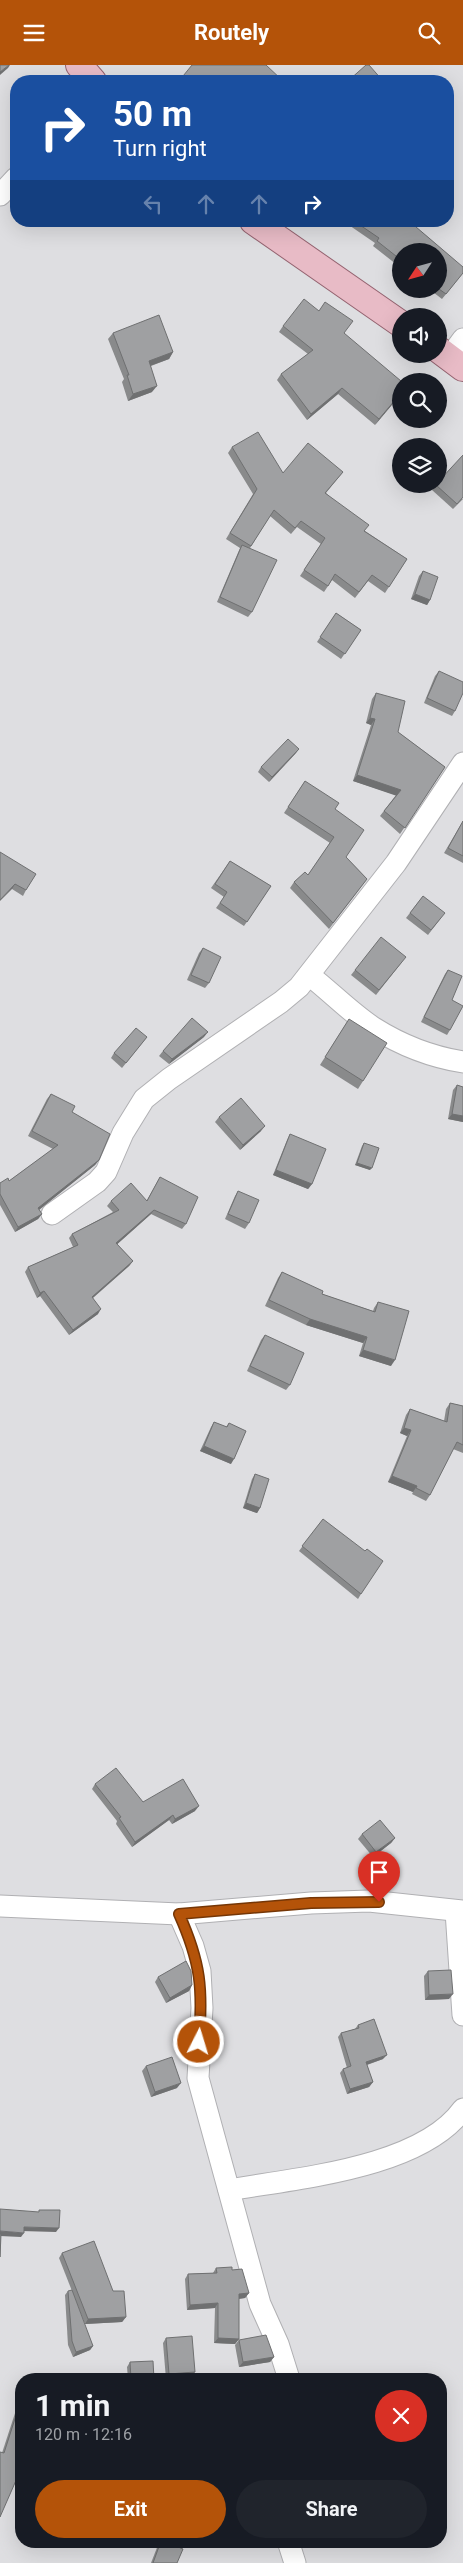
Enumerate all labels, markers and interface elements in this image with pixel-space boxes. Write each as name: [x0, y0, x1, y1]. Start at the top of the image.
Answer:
icon: menu: [20, 19, 48, 47]
icon: search: [415, 19, 443, 47]
text: Routely: [194, 20, 269, 45]
text: 50 m: [113, 94, 192, 135]
icon: right: [30, 95, 95, 160]
text: Turn right: [113, 136, 207, 161]
icon: left: [139, 190, 167, 218]
icon: ahead: [192, 190, 220, 218]
icon: ahead: [245, 190, 273, 218]
icon: right: [298, 190, 326, 218]
north arrow: [392, 243, 448, 297]
map controls: [392, 243, 447, 493]
button: sound: [392, 308, 447, 363]
button: search: [392, 373, 447, 428]
button: layers: [392, 438, 447, 493]
pin: [358, 1851, 400, 1902]
icon: arrive: [365, 1858, 393, 1886]
position arrow: [172, 2015, 224, 2067]
text: 1 min: [35, 2388, 110, 2423]
button: close: [375, 2390, 427, 2442]
text: 120 m · 12:16: [35, 2425, 132, 2444]
button: Exit: [35, 2480, 226, 2538]
button: Share: [236, 2480, 427, 2538]

